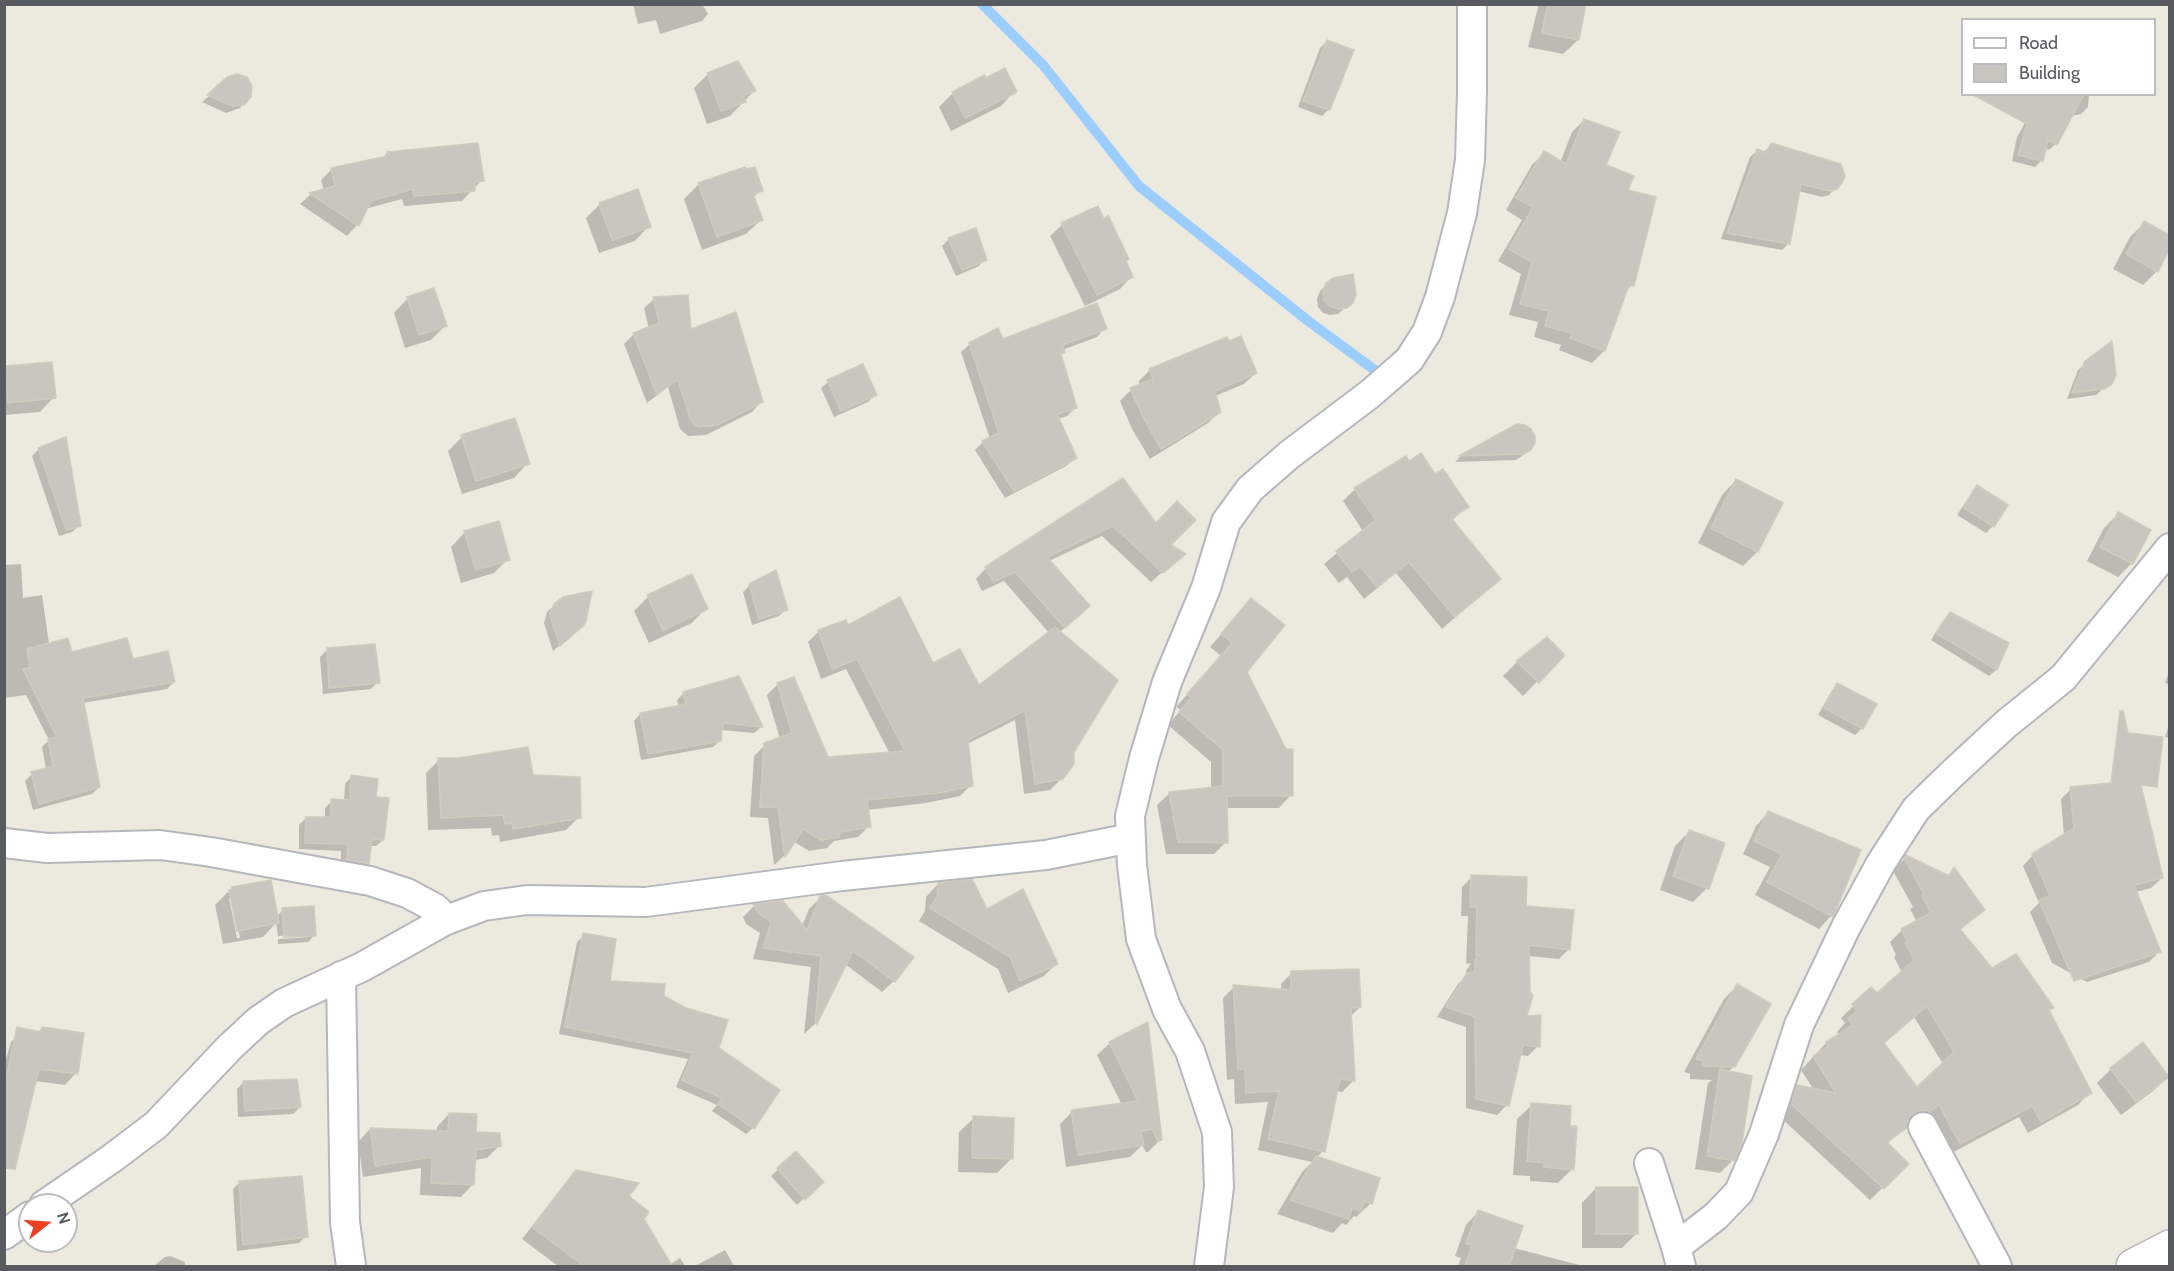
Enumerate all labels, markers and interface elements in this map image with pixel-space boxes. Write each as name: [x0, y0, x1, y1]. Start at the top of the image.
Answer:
legend: [1961, 18, 2156, 96]
text: Road: [2019, 32, 2058, 54]
text: Building: [2019, 62, 2080, 84]
north arrow: [18, 1193, 78, 1253]
text: N: [53, 1210, 75, 1226]

